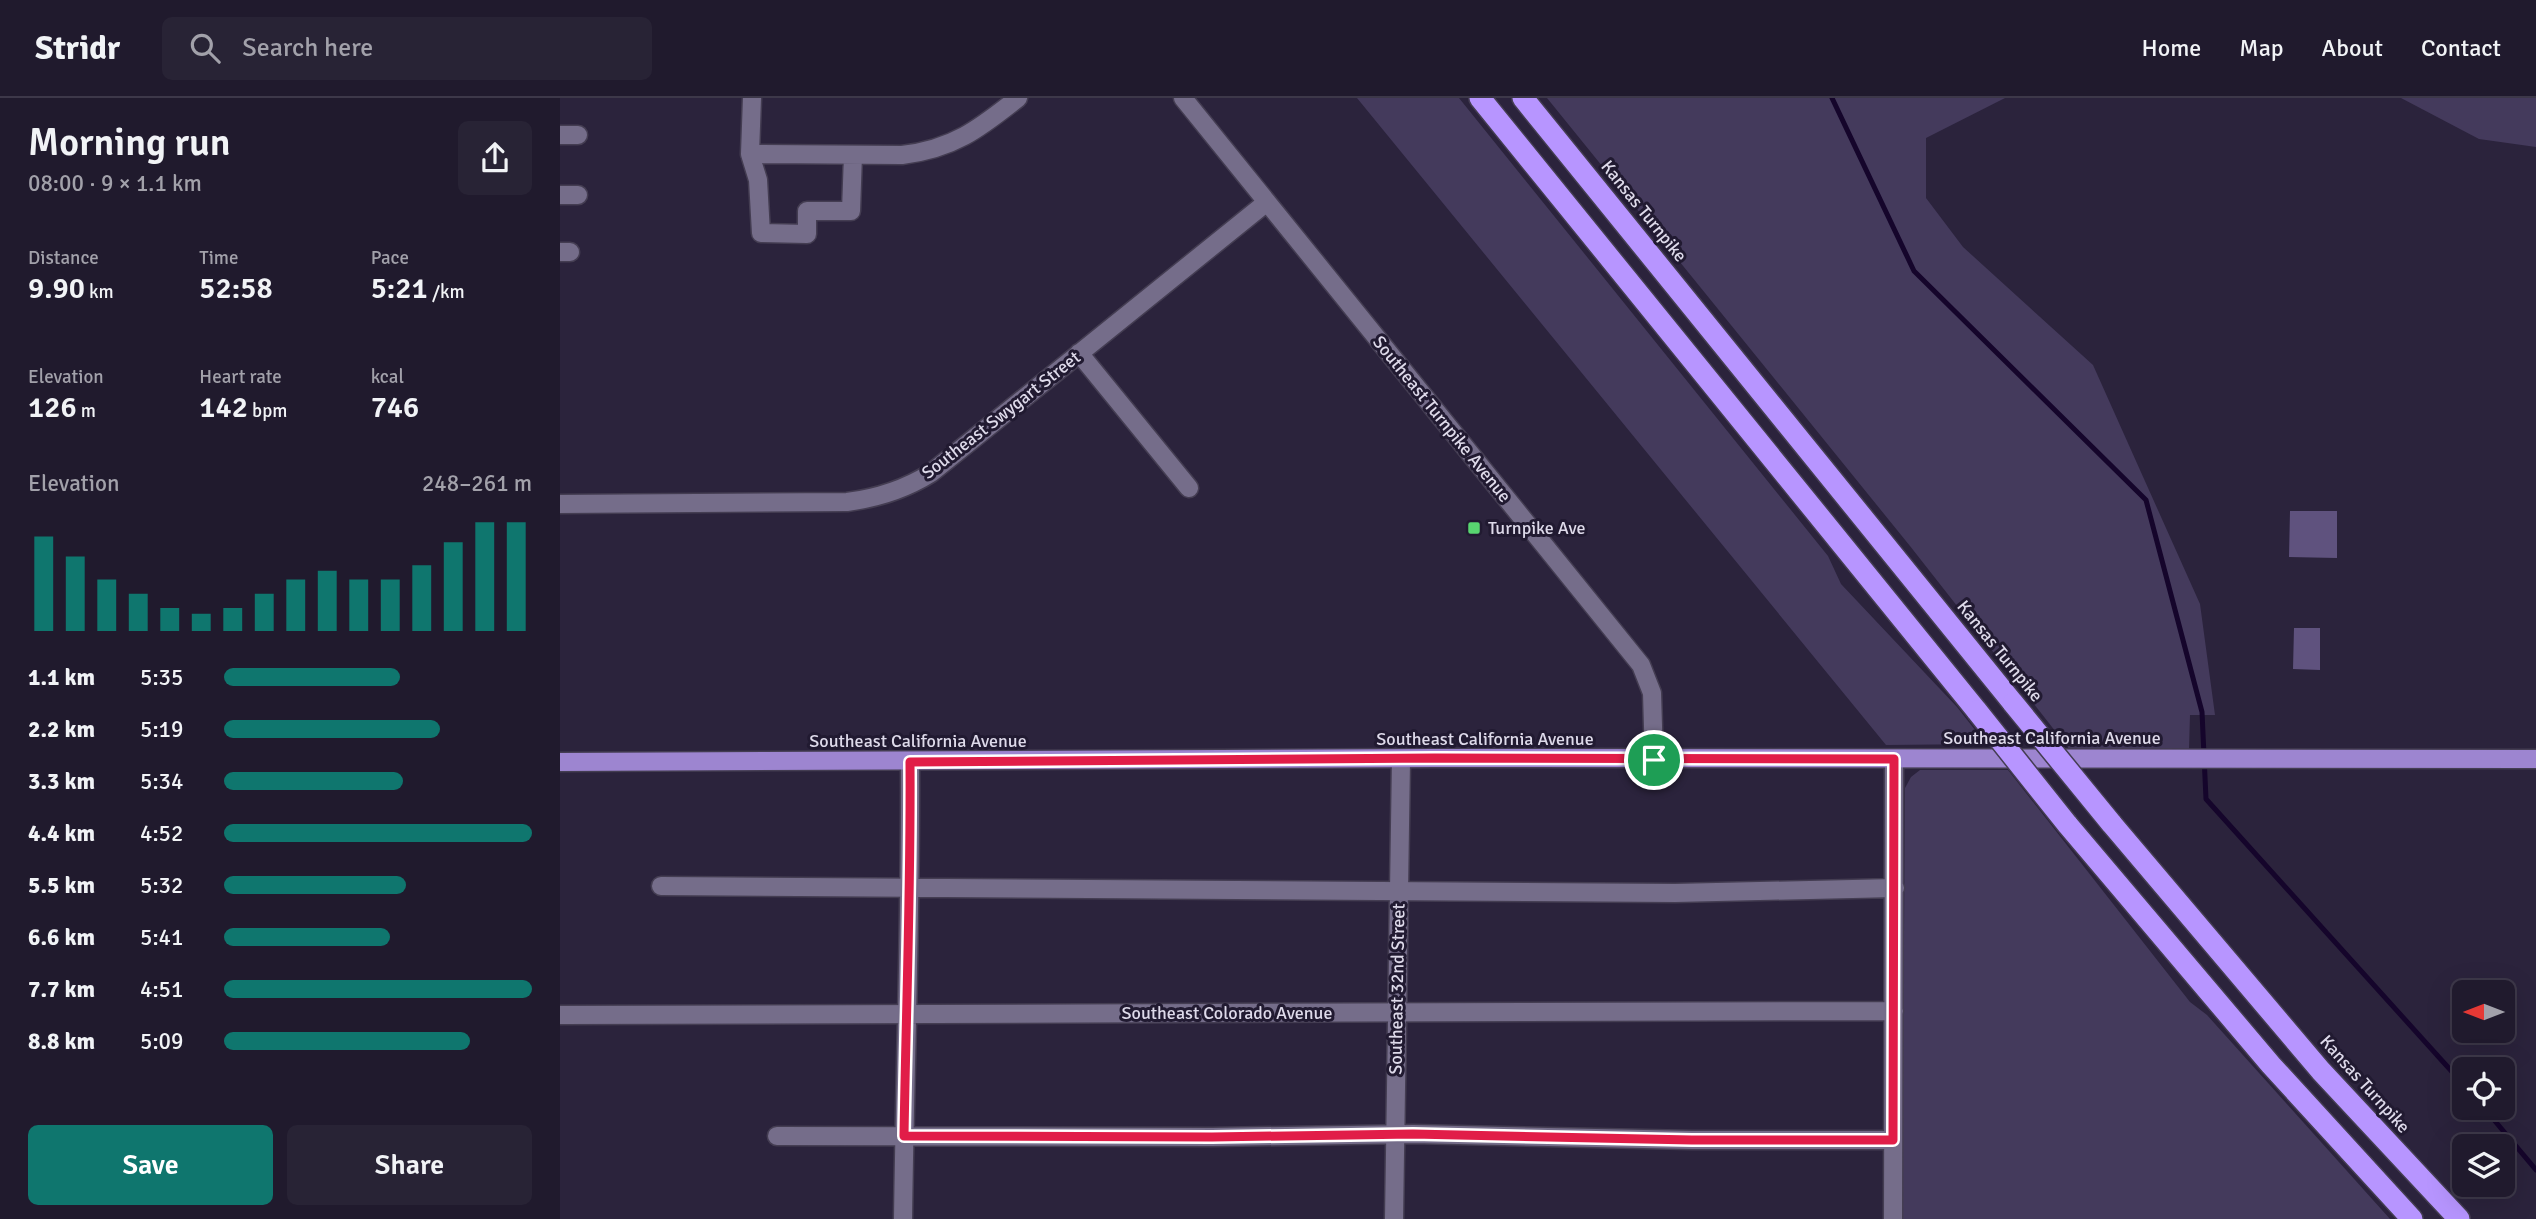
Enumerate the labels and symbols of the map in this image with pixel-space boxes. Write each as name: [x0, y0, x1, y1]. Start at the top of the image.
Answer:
street label: Kansas Turnpike: [1596, 156, 1692, 266]
street label: Southeast Turnpike Avenue: [1368, 331, 1516, 507]
street label: Southeast Swygart Street: [917, 346, 1085, 484]
place label: Turnpike Ave: [1488, 517, 1585, 539]
marker: Turnpike Ave: [1466, 520, 1482, 536]
street label: Kansas Turnpike: [1952, 596, 2048, 706]
street label: Southeast California Avenue: [1943, 727, 2161, 749]
street label: Southeast California Avenue: [1376, 728, 1594, 750]
street label: Southeast California Avenue: [809, 730, 1027, 752]
pin: [1624, 730, 1684, 790]
street label: Southeast 32nd Street: [1385, 903, 1409, 1075]
north arrow: [2452, 980, 2515, 1043]
street label: Southeast Colorado Avenue: [1122, 1002, 1332, 1024]
street label: Kansas Turnpike: [2315, 1030, 2415, 1138]

